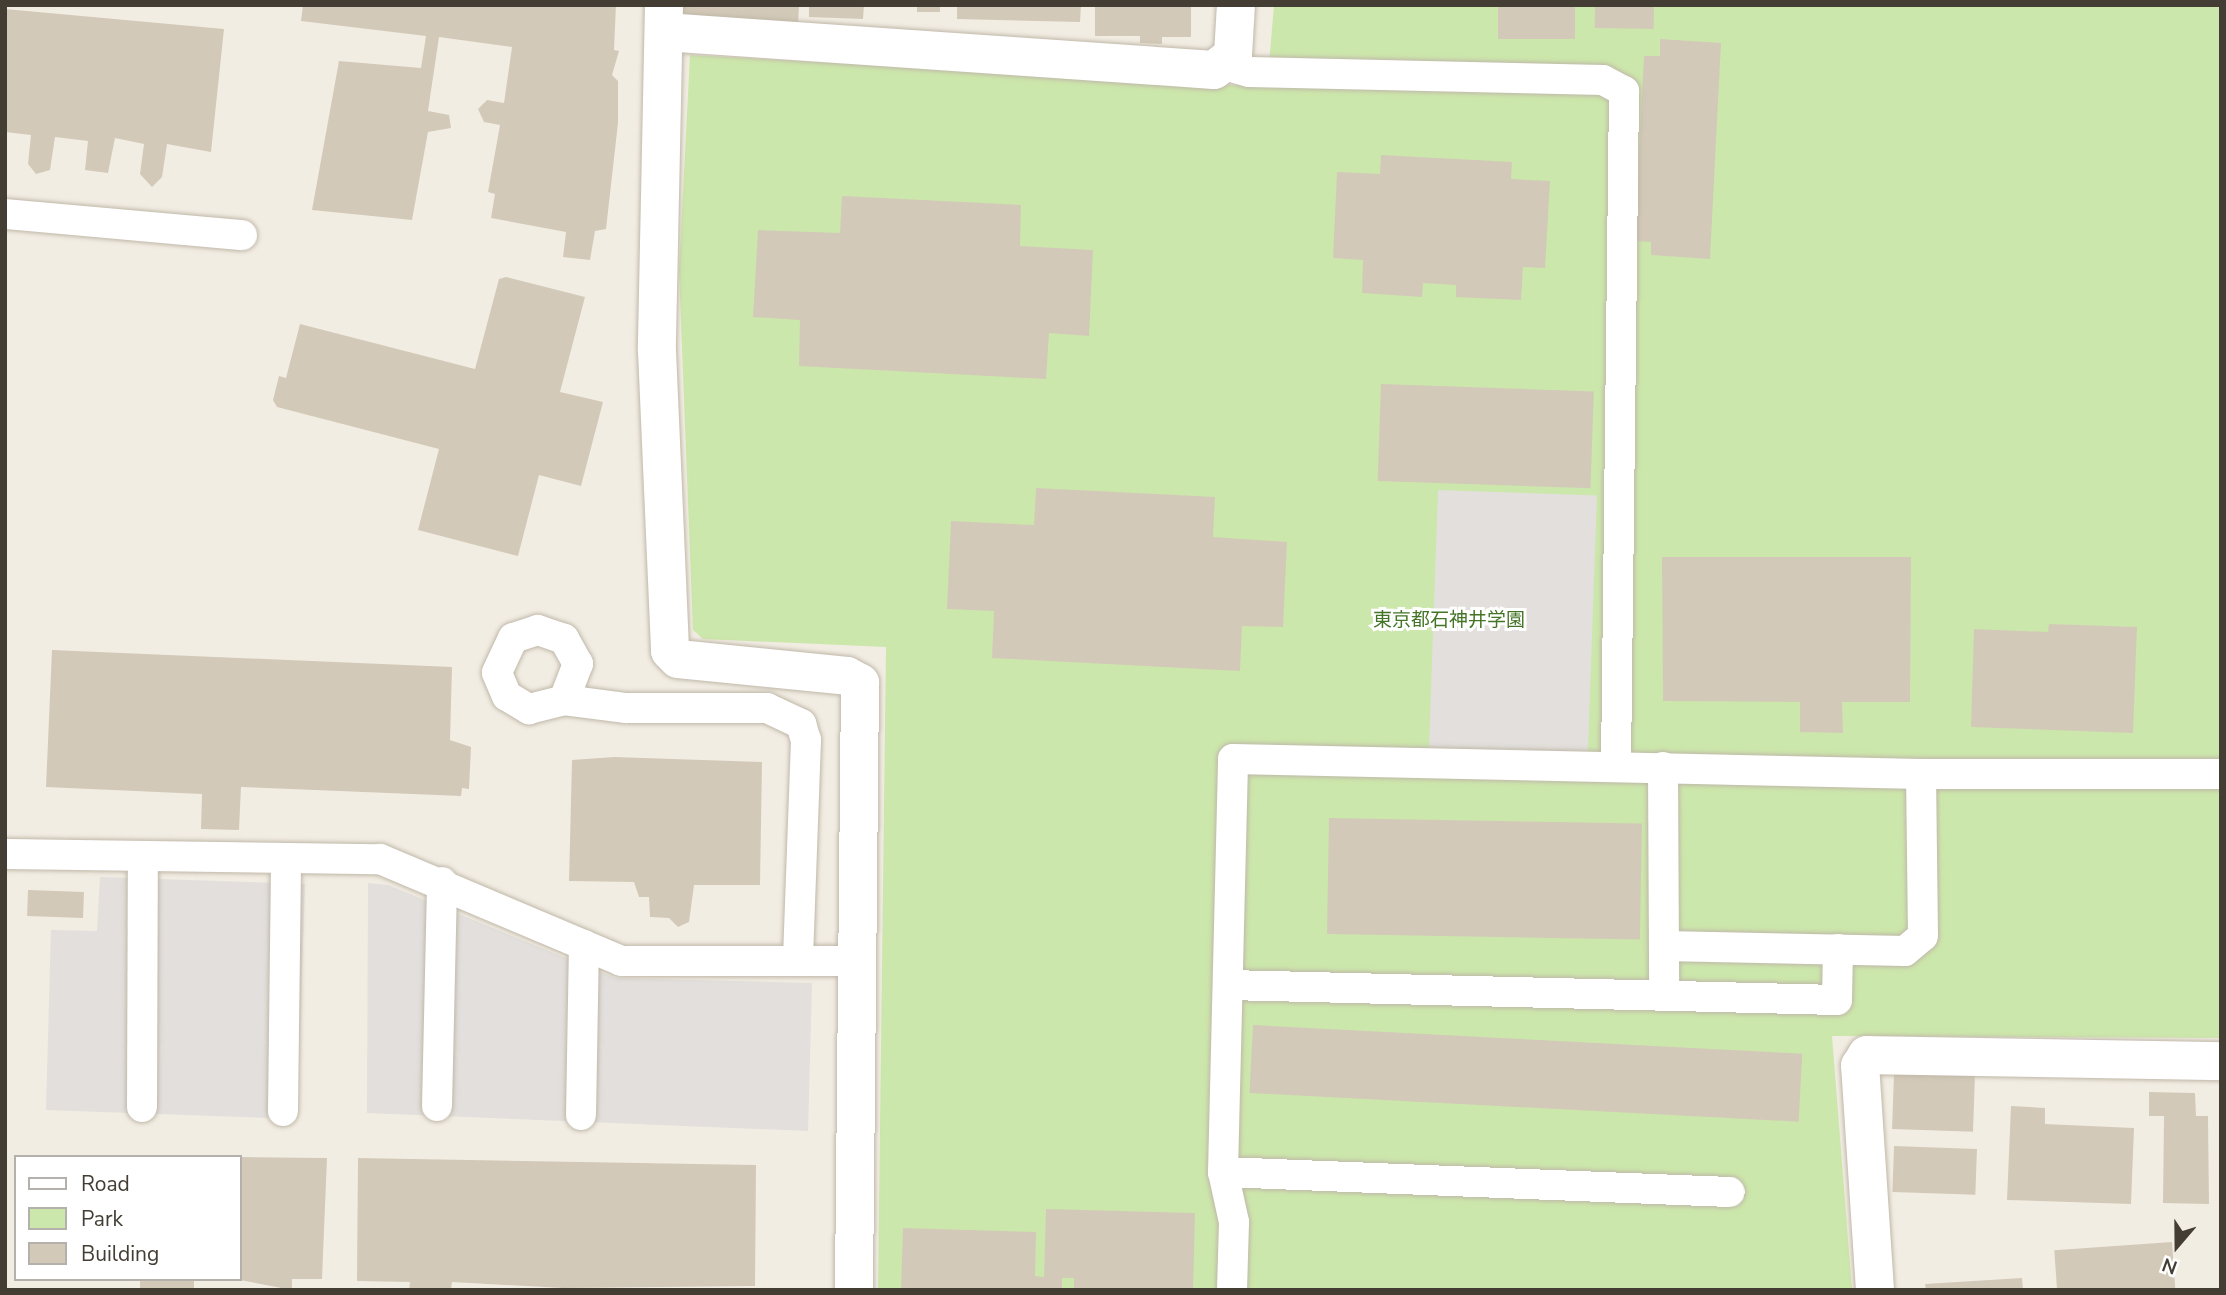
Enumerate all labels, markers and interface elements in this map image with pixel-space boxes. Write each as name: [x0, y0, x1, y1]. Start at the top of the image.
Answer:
park label: 東京都石神井学園: [1373, 610, 1525, 632]
legend: [14, 1155, 242, 1281]
text: Road: [81, 1170, 130, 1198]
text: Park: [81, 1205, 123, 1233]
north arrow: [2142, 1211, 2212, 1281]
text: Building: [81, 1240, 159, 1268]
text: N: [2159, 1251, 2181, 1280]

